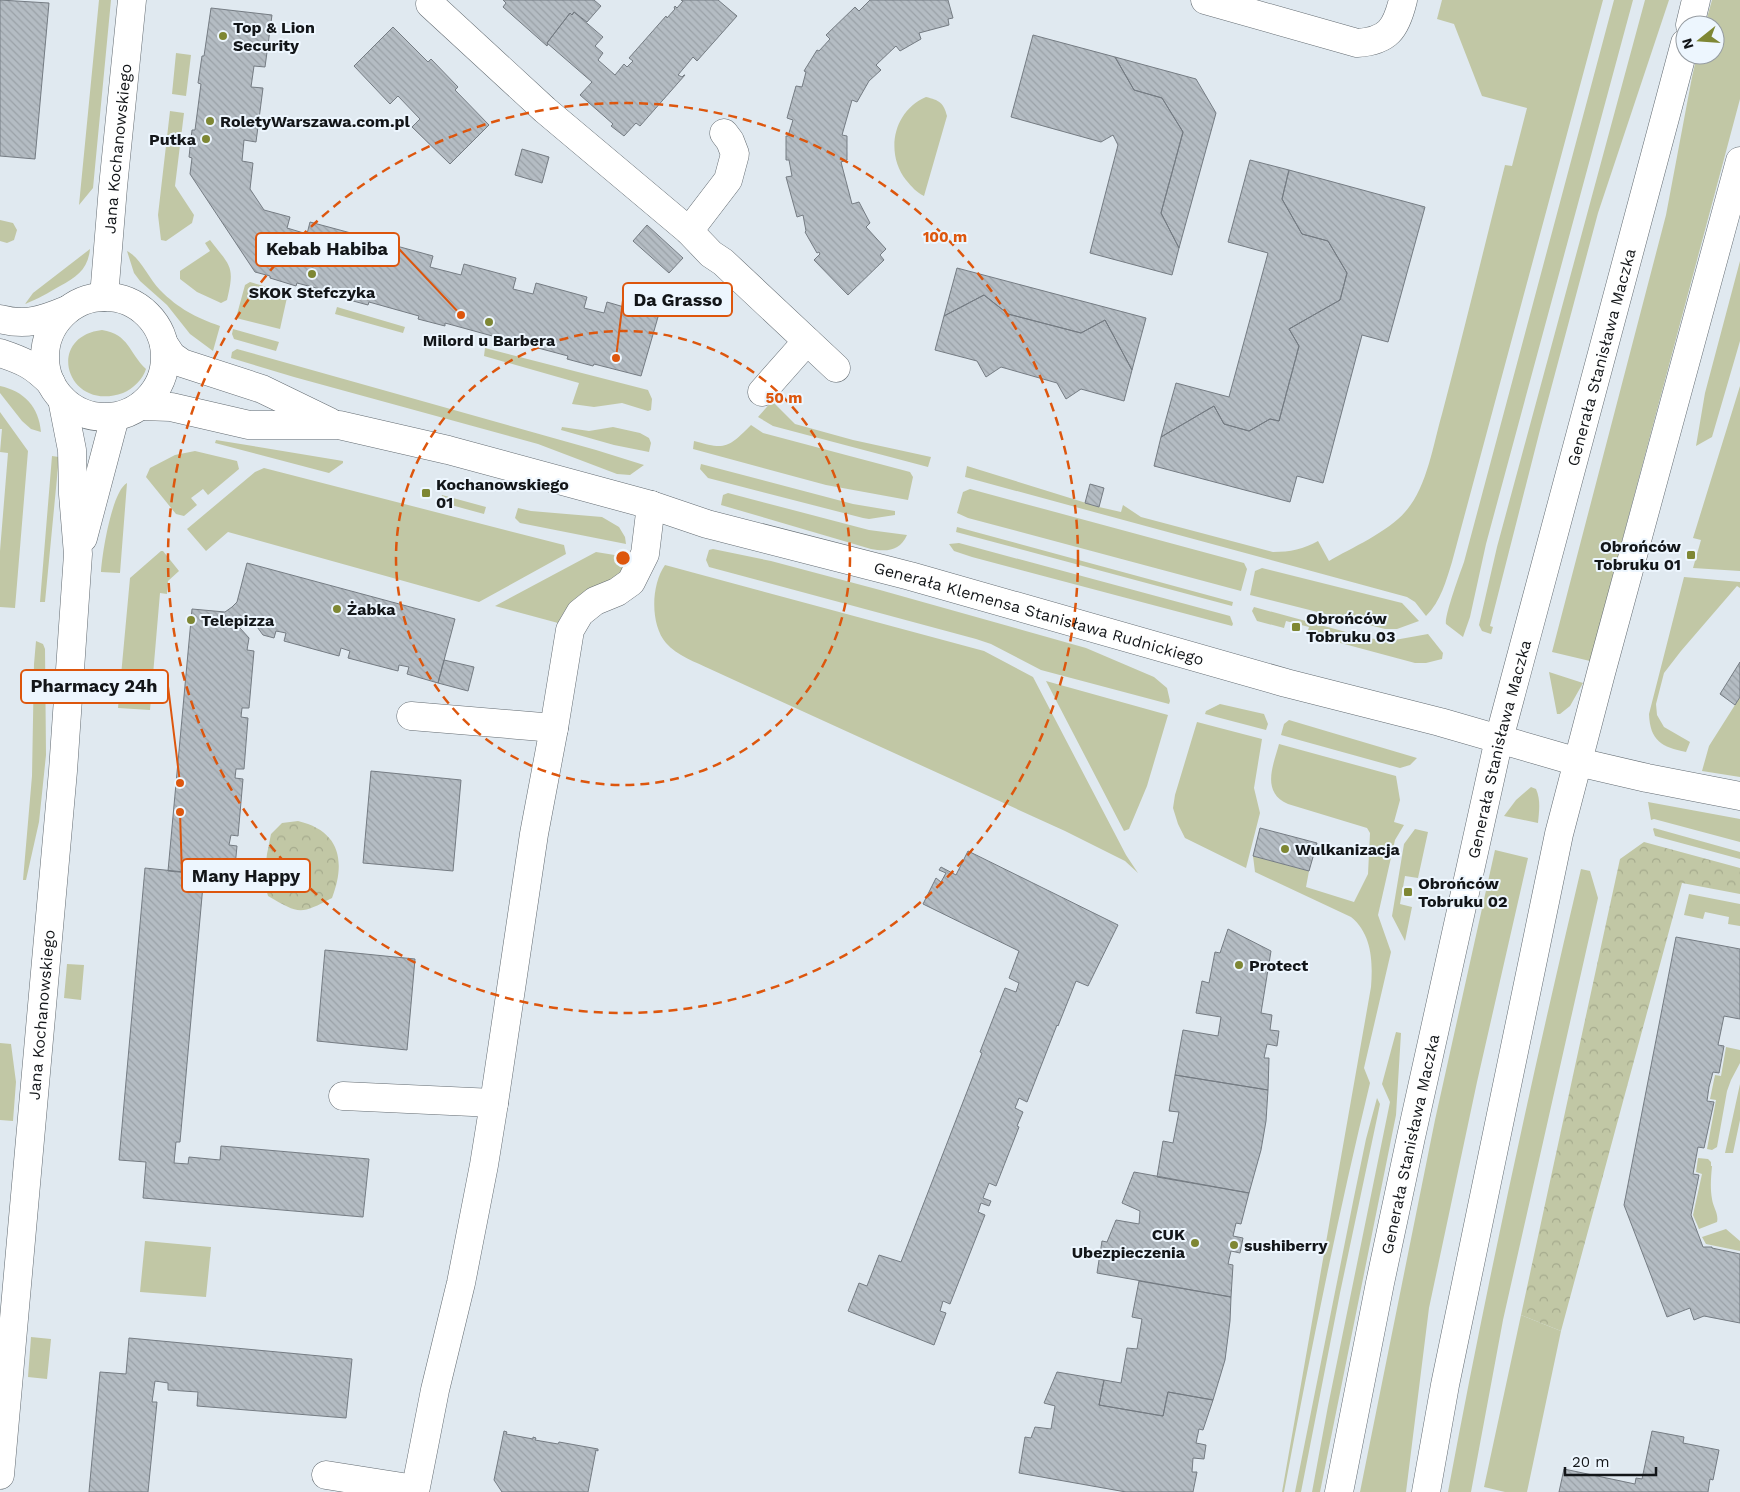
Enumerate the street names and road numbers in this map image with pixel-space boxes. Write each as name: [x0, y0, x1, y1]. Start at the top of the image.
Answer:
street label: Jana Kochanowskiego: [100, 63, 135, 234]
street label: Generała Stanisława Maczka: [1563, 246, 1640, 468]
street label: Generała Klemensa Stanisława Rudnickiego: [872, 558, 1206, 669]
street label: Generała Stanisława Maczka: [1464, 638, 1535, 860]
street label: Jana Kochanowskiego: [25, 929, 59, 1101]
street label: Generała Stanisława Maczka: [1377, 1033, 1443, 1256]

